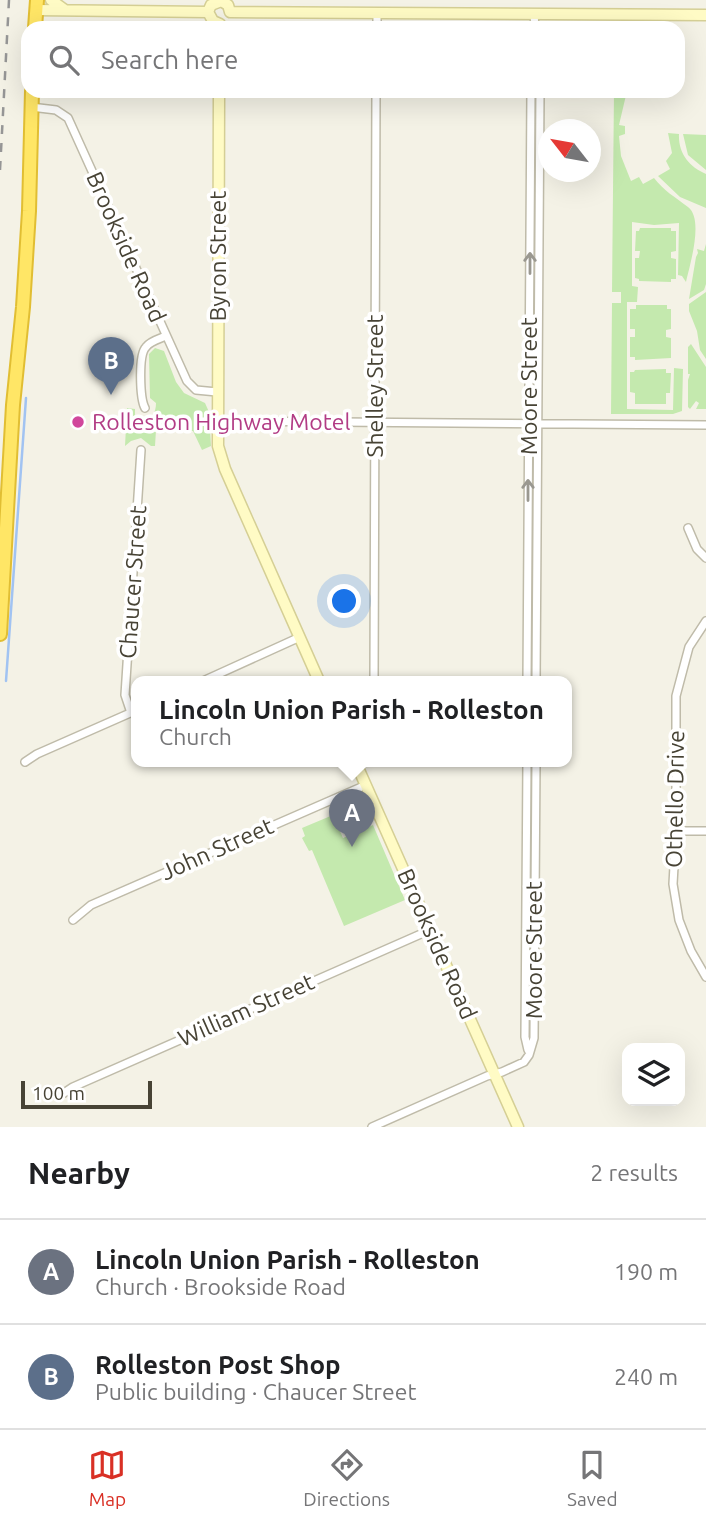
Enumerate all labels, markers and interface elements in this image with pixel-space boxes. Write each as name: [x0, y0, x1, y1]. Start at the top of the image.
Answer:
search box: [21, 21, 685, 98]
icon: search: [45, 41, 83, 79]
text: Search here: [101, 45, 238, 74]
north arrow: [538, 119, 601, 182]
street label: Brookside Road: [82, 168, 171, 326]
street label: Byron Street: [205, 191, 230, 321]
one-way arrow: [523, 251, 536, 274]
street label: Shelley Street: [362, 314, 387, 458]
street label: Moore Street: [516, 317, 541, 455]
pin: B: [88, 337, 134, 395]
place label: Rolleston Highway Motel: [92, 409, 350, 434]
marker: Rolleston Highway Motel: [70, 414, 86, 430]
one-way arrow: [521, 479, 535, 502]
street label: Chaucer Street: [115, 504, 150, 660]
your location: [327, 584, 361, 618]
popup: [131, 676, 572, 767]
text: Lincoln Union Parish - Rolleston: [159, 695, 544, 724]
text: Church: [159, 724, 232, 749]
street label: Othello Drive: [661, 730, 688, 868]
pin: A: [329, 789, 375, 847]
street label: John Street: [157, 813, 277, 884]
street label: Brookside Road: [393, 865, 482, 1023]
street label: Moore Street: [521, 881, 546, 1019]
street label: William Street: [174, 968, 318, 1051]
map controls: [622, 1043, 685, 1106]
button: layers: [622, 1043, 685, 1106]
scale bar: [21, 1078, 152, 1110]
text: 100 m: [32, 1082, 85, 1104]
text: Nearby: [28, 1156, 130, 1190]
text: 2 results: [590, 1160, 678, 1185]
text: Lincoln Union Parish - Rolleston: [95, 1245, 480, 1274]
text: A: [43, 1259, 59, 1284]
text: 190 m: [614, 1259, 678, 1284]
text: Church · Brookside Road: [95, 1274, 346, 1299]
text: Rolleston Post Shop: [95, 1350, 341, 1379]
text: B: [43, 1364, 59, 1389]
text: 240 m: [614, 1364, 678, 1389]
text: Public building · Chaucer Street: [95, 1379, 416, 1404]
tab: Map: [88, 1446, 126, 1510]
tab: Directions: [303, 1446, 390, 1510]
tab: Saved: [567, 1446, 618, 1510]

